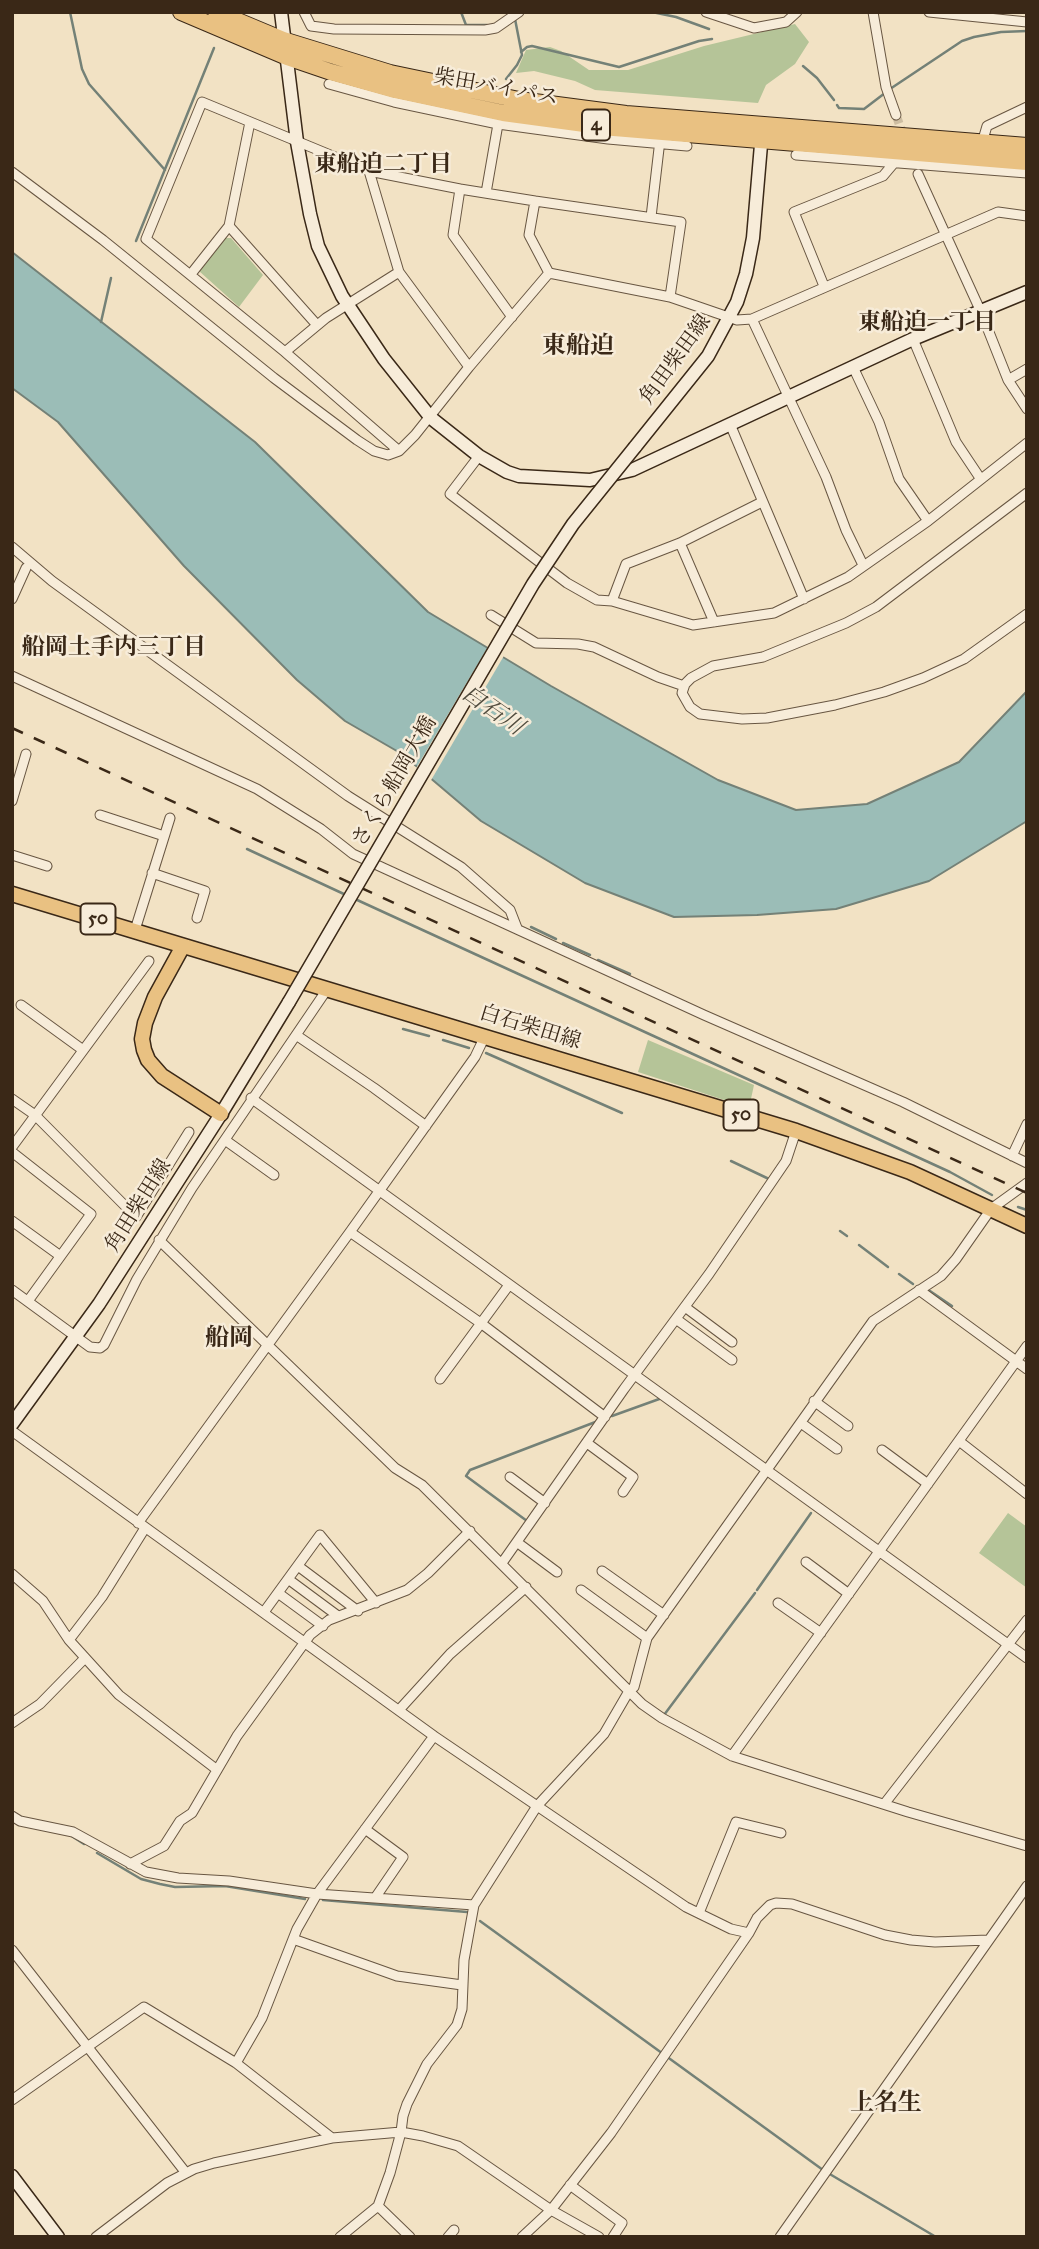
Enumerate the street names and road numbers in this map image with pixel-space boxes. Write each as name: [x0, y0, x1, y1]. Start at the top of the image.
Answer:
street label: 柴田バイパス: [432, 65, 560, 111]
road number: 4: [582, 110, 610, 140]
street label: 角田柴田線: [635, 310, 717, 410]
street label: さくら船岡大橋: [347, 712, 443, 852]
road number: 50: [80, 903, 116, 934]
street label: 白石柴田線: [476, 1001, 584, 1055]
road number: 50: [724, 1100, 758, 1130]
street label: 角田柴田線: [100, 1155, 178, 1257]

